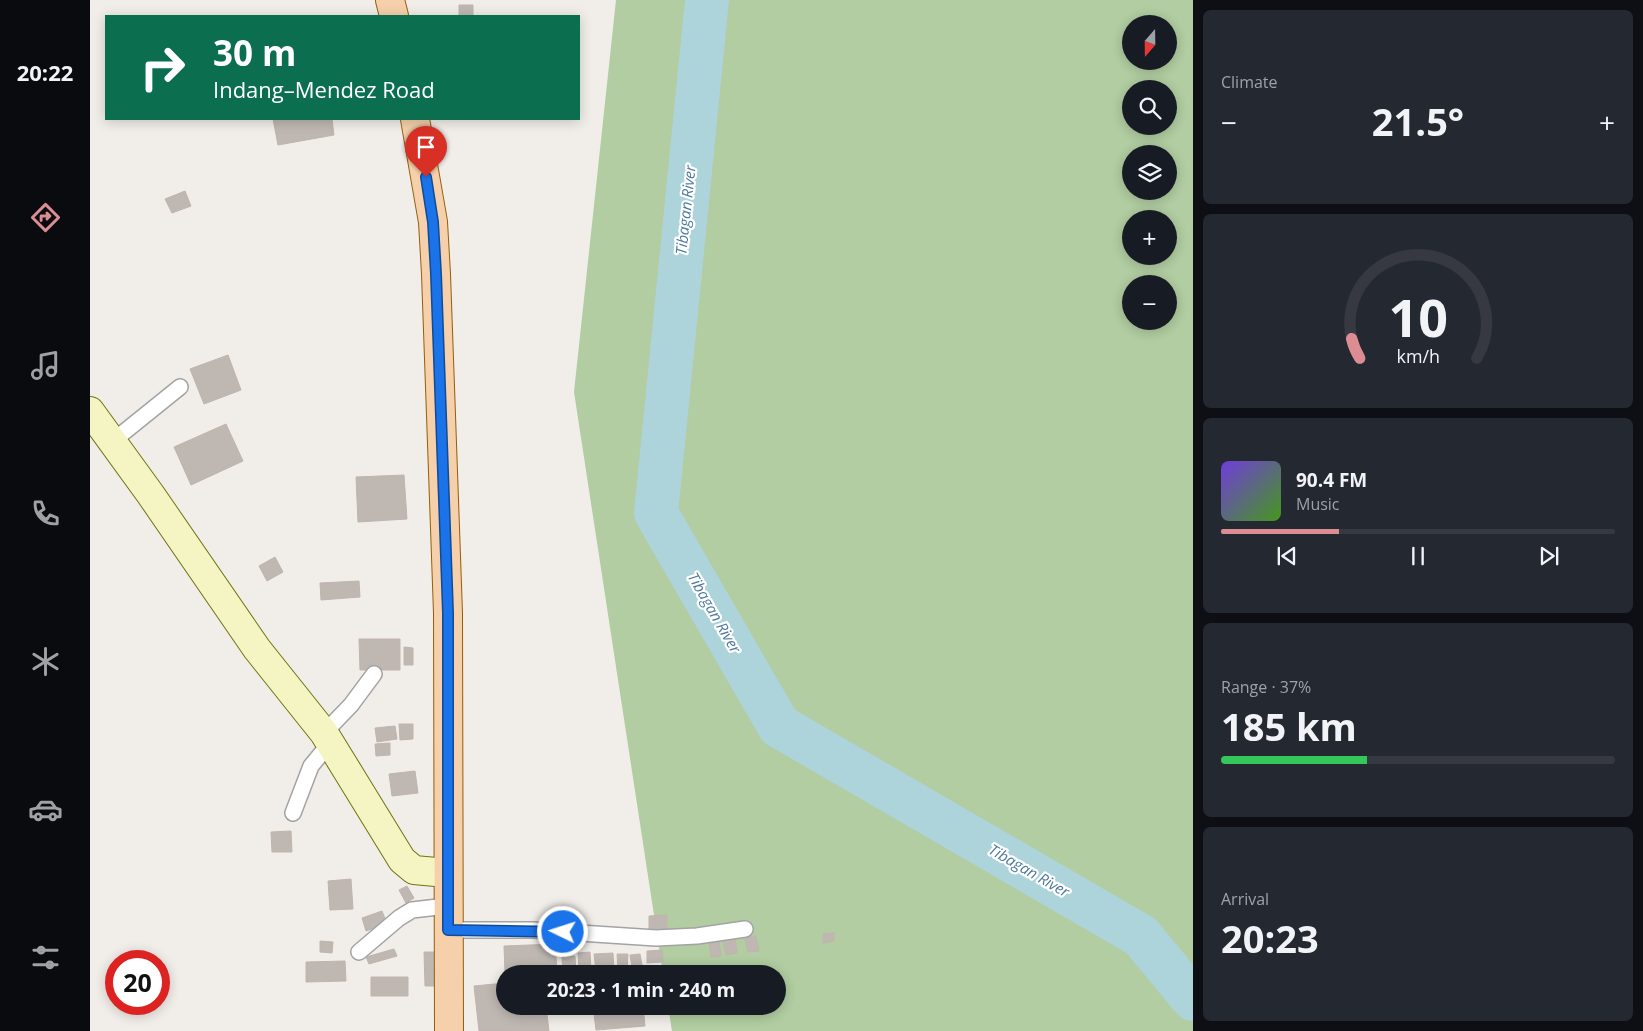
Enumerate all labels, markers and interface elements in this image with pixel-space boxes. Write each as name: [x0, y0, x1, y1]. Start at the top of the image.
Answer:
north arrow: [1122, 15, 1178, 70]
map controls: [1122, 15, 1177, 330]
text: 30 m: [213, 29, 296, 76]
icon: right: [130, 35, 195, 100]
text: 20:22: [17, 57, 73, 87]
text: Climate: [1221, 71, 1278, 93]
text: Indang–Mendez Road: [213, 74, 435, 104]
button: search: [1122, 80, 1177, 135]
text: 21.5°: [1372, 95, 1464, 147]
text: −: [1221, 103, 1237, 141]
text: +: [1599, 103, 1615, 141]
pin: [405, 126, 447, 177]
icon: arrive: [412, 133, 440, 161]
button: layers: [1122, 145, 1177, 200]
water label: Tibagan River: [670, 163, 700, 256]
icon: directions: [28, 200, 63, 235]
button: +: [1122, 210, 1177, 265]
button: −: [1122, 275, 1177, 330]
text: 10: [1388, 281, 1448, 352]
text: km/h: [1396, 344, 1440, 368]
icon: music: [28, 348, 63, 383]
text: 90.4 FM: [1296, 467, 1367, 493]
text: Music: [1296, 493, 1340, 515]
icon: phone: [28, 496, 63, 531]
icon: previous: [1273, 542, 1301, 570]
icon: pause: [1404, 542, 1432, 570]
icon: next: [1535, 542, 1563, 570]
water label: Tibagan River: [684, 569, 747, 657]
icon: climate: [28, 644, 63, 679]
text: Range · 37%: [1221, 676, 1311, 698]
text: 185 km: [1221, 700, 1357, 752]
icon: car: [28, 792, 63, 827]
water label: Tibagan River: [986, 839, 1074, 902]
text: Arrival: [1221, 888, 1269, 910]
position arrow: [536, 905, 588, 957]
text: 20:23: [1221, 912, 1319, 964]
icon: filters: [28, 940, 63, 975]
speed limit sign: 20: [105, 950, 170, 1015]
text: 20:23 · 1 min · 240 m: [547, 977, 735, 1003]

